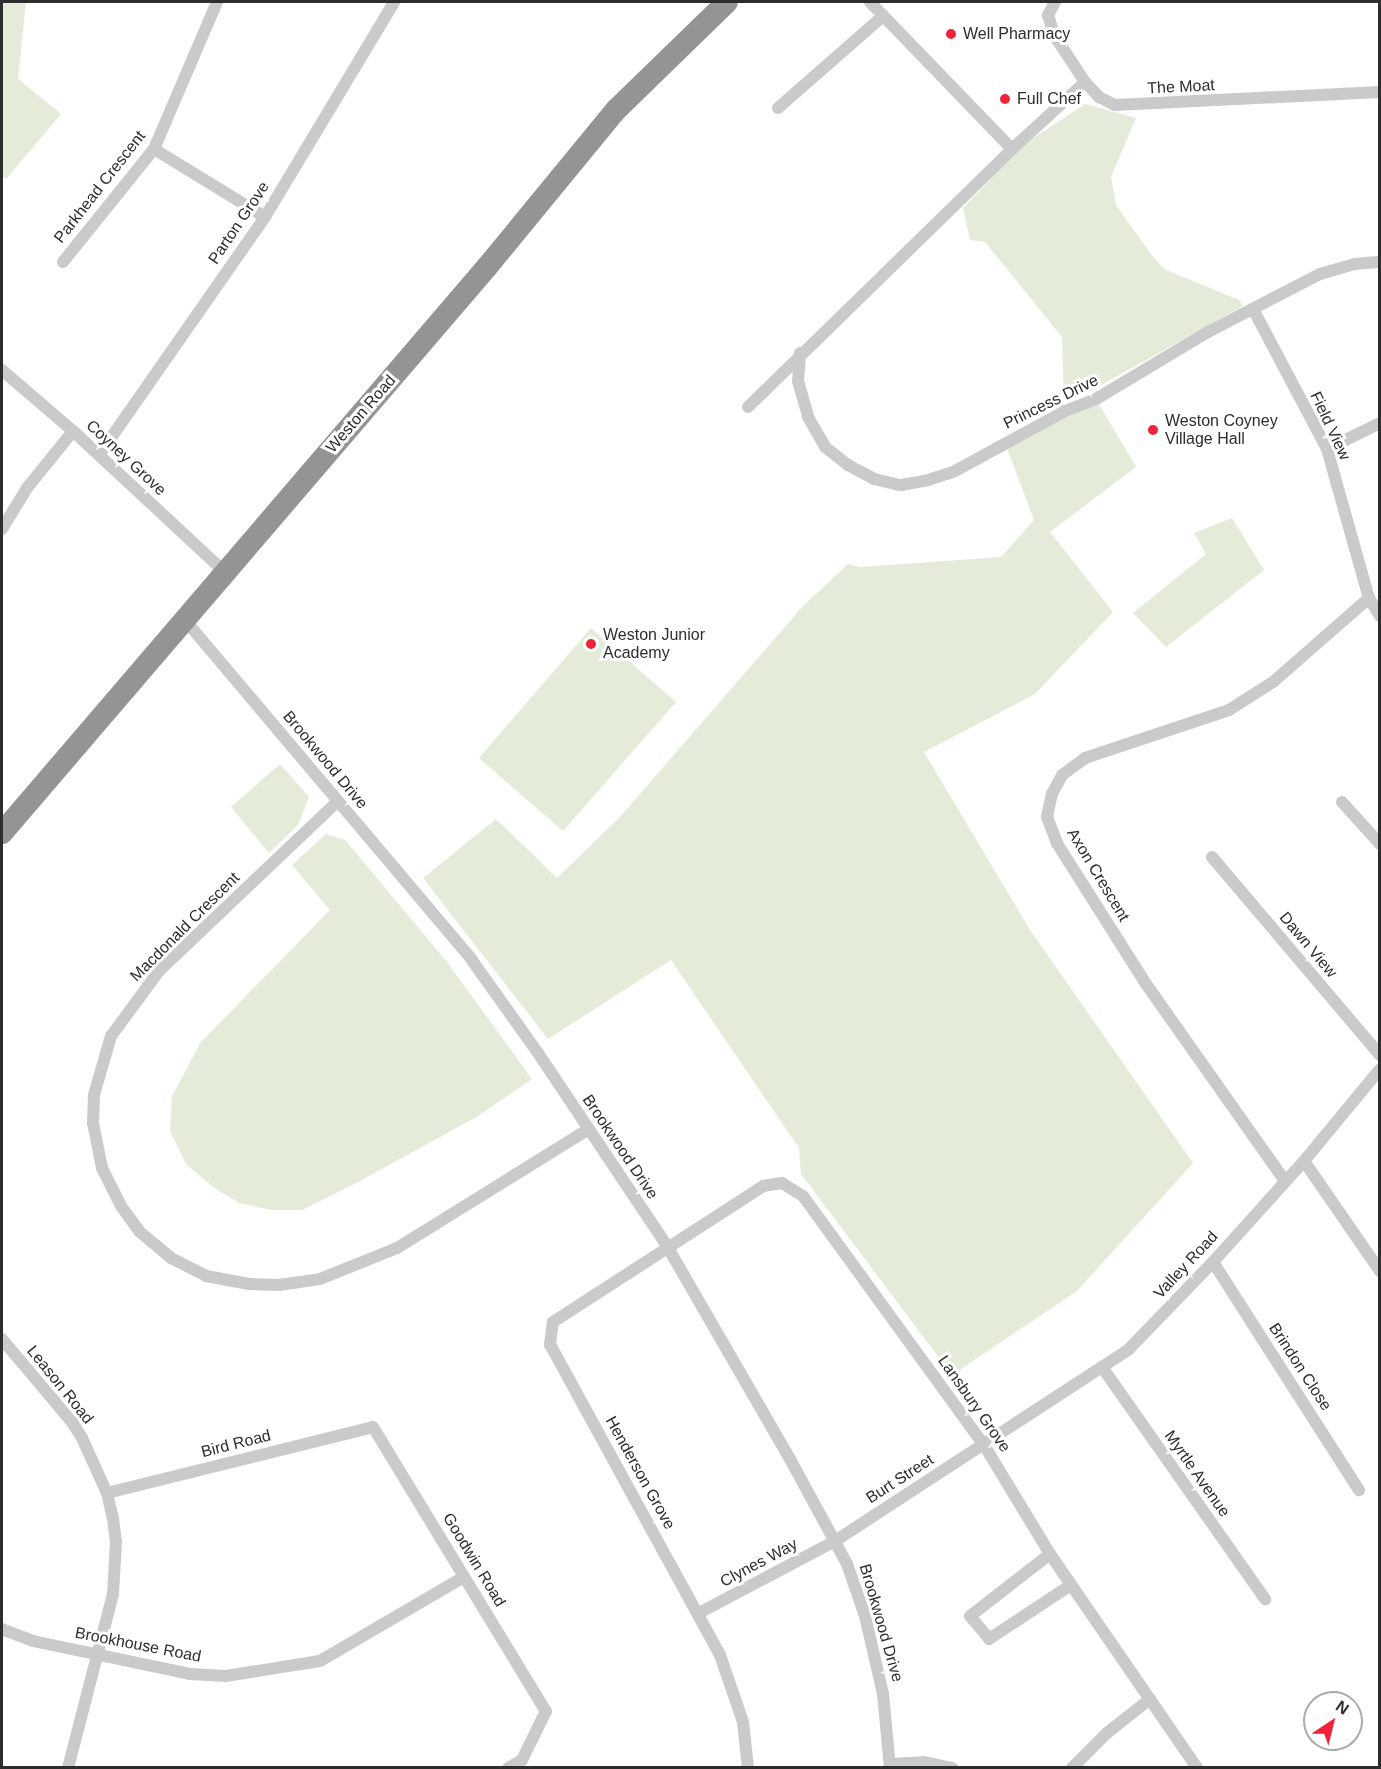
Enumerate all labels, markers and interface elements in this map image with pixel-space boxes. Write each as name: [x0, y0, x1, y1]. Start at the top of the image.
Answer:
place label: Well Pharmacy: [963, 24, 1070, 44]
marker: Well Pharmacy: [944, 27, 958, 41]
street label: The Moat: [1147, 76, 1215, 98]
place label: Full Chef: [1017, 89, 1081, 109]
marker: Full Chef: [998, 92, 1012, 106]
street label: Parkhead Crescent: [50, 127, 150, 247]
street label: Parton Grove: [204, 178, 274, 268]
street label: Weston Road: [322, 371, 400, 457]
street label: Princess Drive: [1000, 371, 1102, 433]
street label: Field View: [1306, 389, 1354, 463]
place label: Weston Coyney Village Hall: [1165, 411, 1278, 449]
street label: Coyney Grove: [82, 416, 170, 500]
marker: Weston Coyney Village Hall: [1146, 423, 1160, 437]
place label: Weston Junior Academy: [603, 625, 705, 663]
marker: Weston Junior Academy: [584, 637, 598, 651]
street label: Brookwood Drive: [278, 707, 372, 813]
street label: Axon Crescent: [1063, 825, 1133, 925]
street label: Macdonald Crescent: [126, 868, 244, 986]
street label: Dawn View: [1275, 908, 1341, 982]
street label: Brookwood Drive: [578, 1091, 662, 1203]
street label: Valley Road: [1150, 1227, 1222, 1303]
street label: Brindon Close: [1265, 1320, 1335, 1414]
street label: Leason Road: [23, 1342, 97, 1428]
street label: Lansbury Grove: [933, 1352, 1015, 1456]
street label: Henderson Grove: [601, 1413, 679, 1533]
street label: Bird Road: [199, 1426, 273, 1462]
street label: Myrtle Avenue: [1160, 1427, 1234, 1521]
street label: Burt Street: [863, 1450, 937, 1508]
street label: Goodwin Road: [439, 1510, 509, 1610]
street label: Clynes Way: [717, 1535, 801, 1591]
street label: Brookwood Drive: [855, 1562, 907, 1684]
street label: Brookhouse Road: [73, 1623, 203, 1667]
north arrow: [1303, 1691, 1363, 1751]
text: N: [1333, 1697, 1352, 1718]

